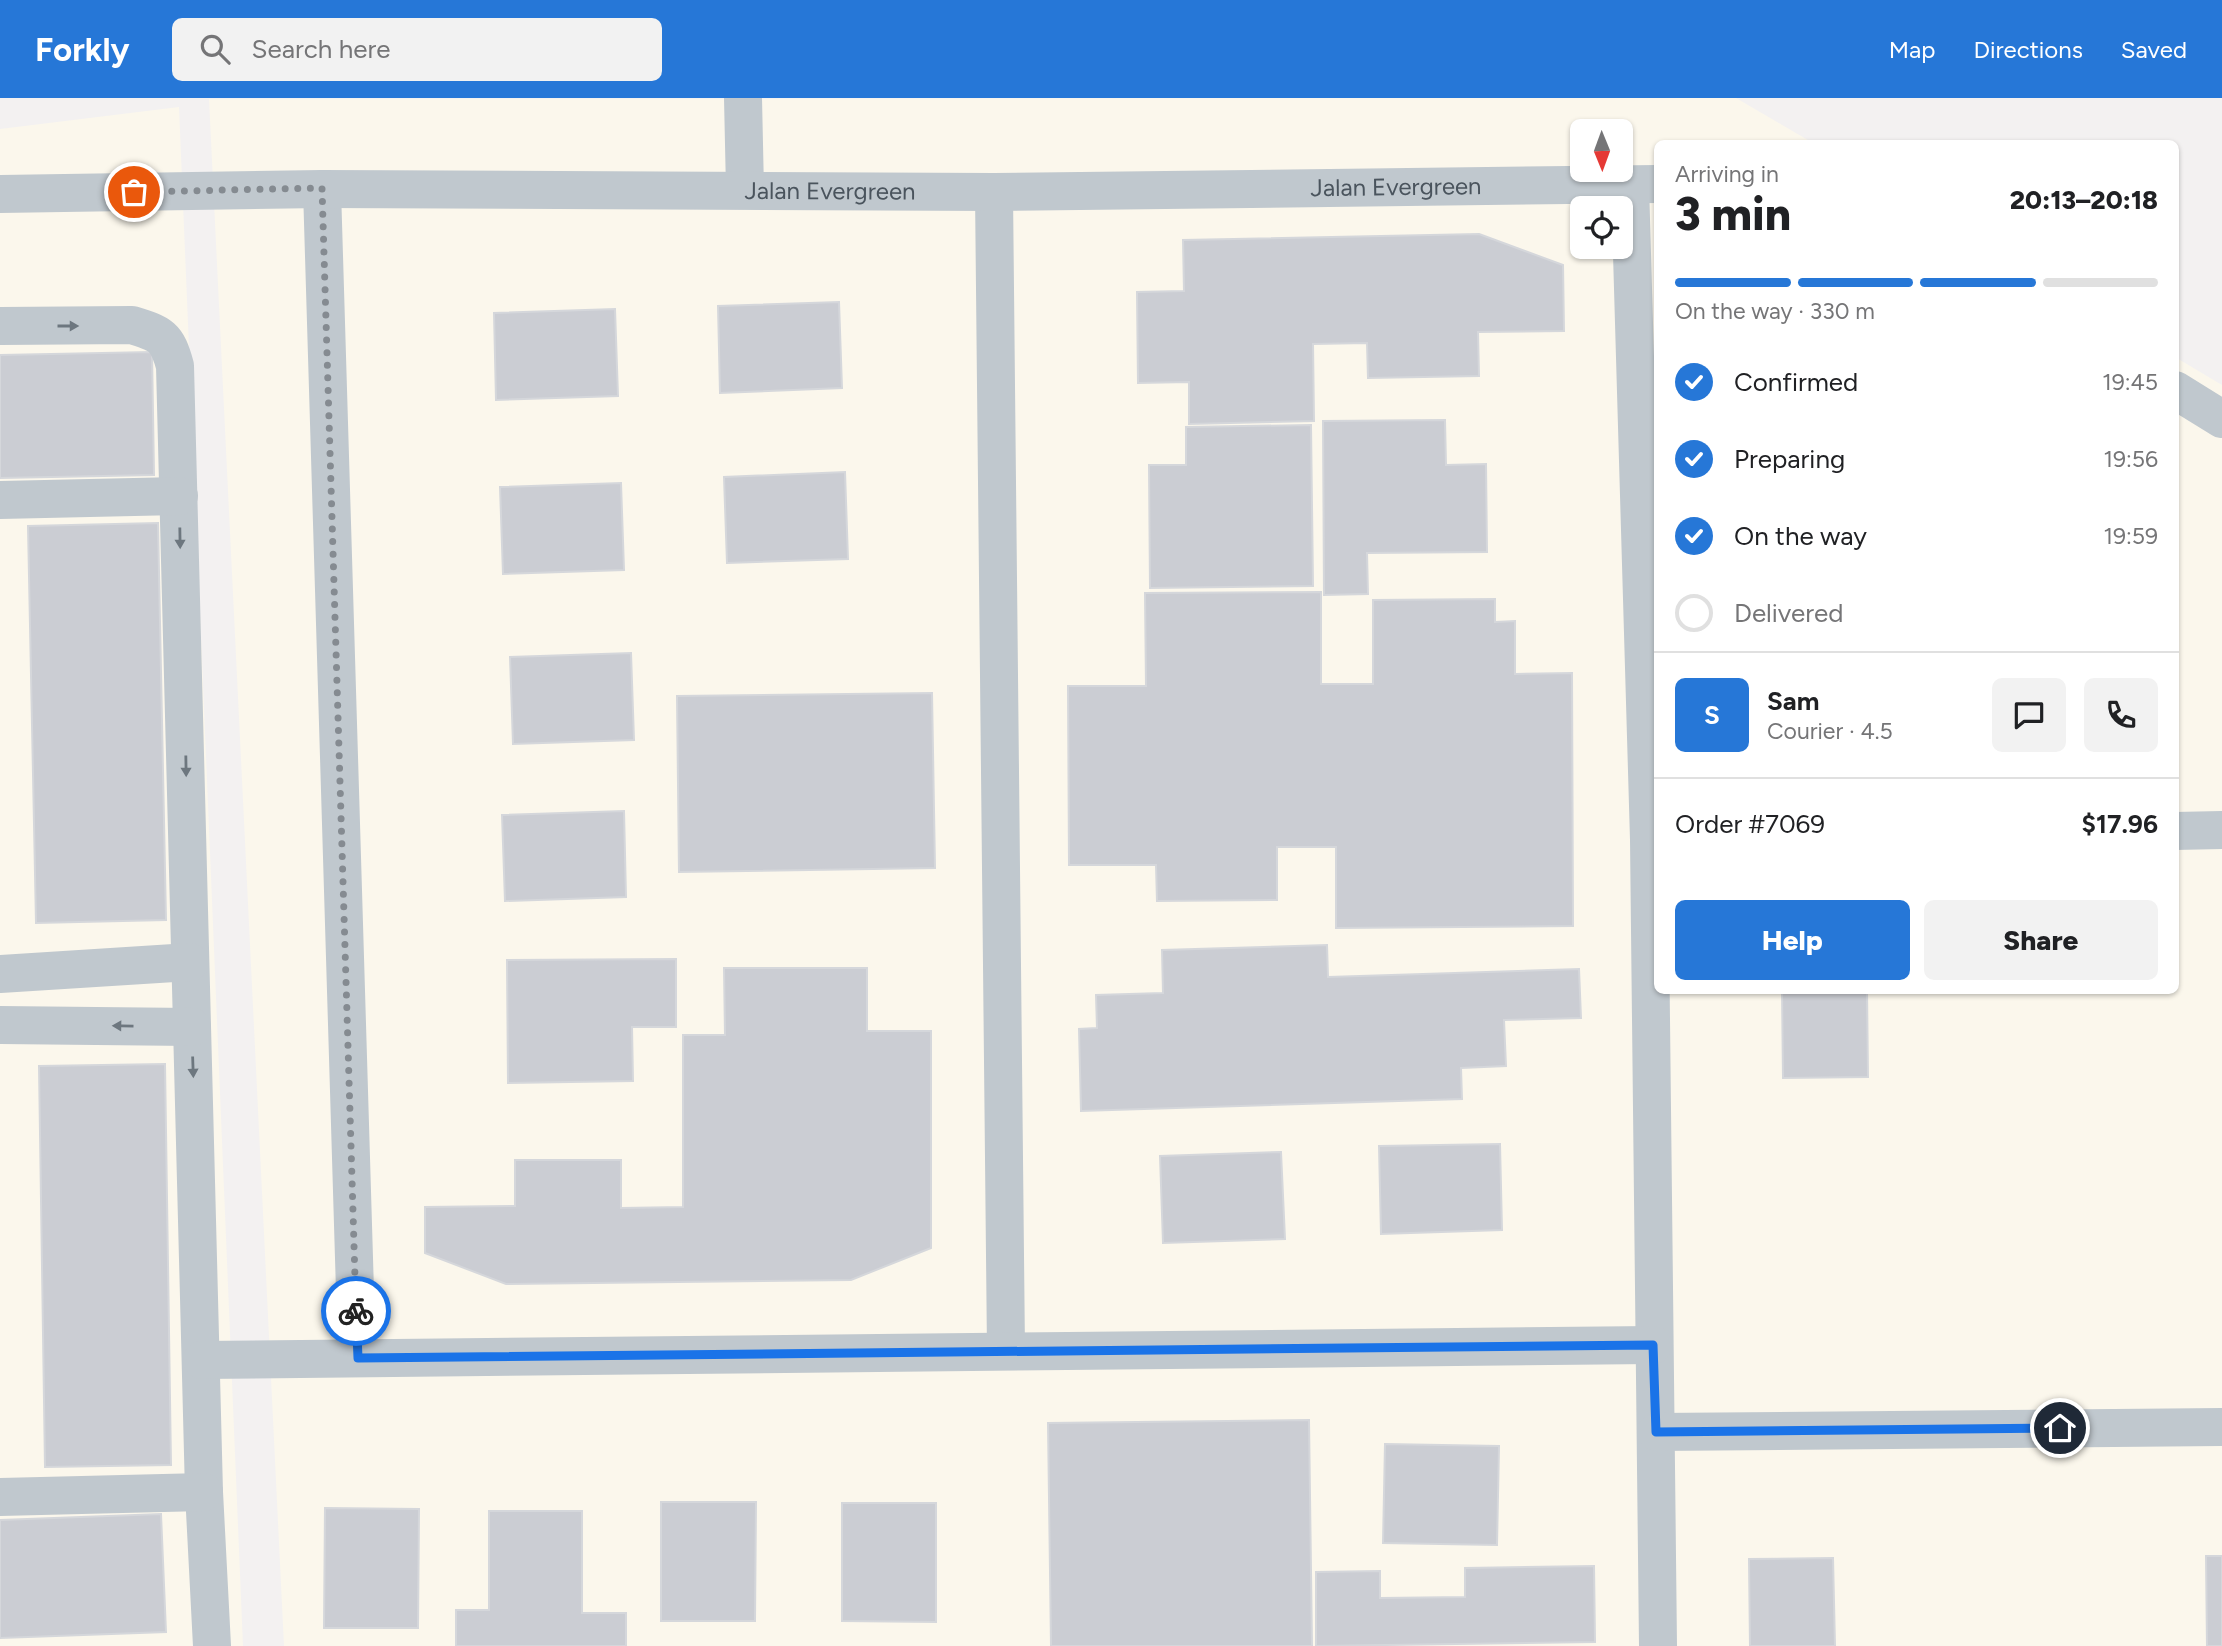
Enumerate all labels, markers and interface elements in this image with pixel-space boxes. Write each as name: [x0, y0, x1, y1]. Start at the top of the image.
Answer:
search box: [172, 18, 662, 81]
text: Forkly: [35, 30, 130, 69]
icon: search: [196, 30, 234, 68]
text: Search here: [252, 33, 390, 65]
text: Map: [1889, 35, 1935, 64]
text: Directions: [1973, 35, 2083, 64]
text: Saved: [2121, 35, 2187, 64]
north arrow: [1570, 119, 1633, 182]
map controls: [1570, 119, 1633, 259]
text: Arriving in: [1675, 160, 1779, 188]
pin: [104, 162, 164, 222]
street label: Jalan Evergreen: [1310, 171, 1482, 202]
icon: bag: [115, 173, 153, 211]
street label: Jalan Evergreen: [744, 176, 916, 206]
text: 20:13–20:18: [2010, 184, 2158, 216]
text: 3 min: [1675, 186, 1791, 242]
button: locate: [1570, 196, 1633, 259]
text: On the way · 330 m: [1675, 297, 1875, 325]
one-way arrow: [57, 320, 79, 332]
icon: check: [1675, 363, 1713, 401]
text: Confirmed: [1734, 366, 1858, 398]
text: 19:45: [2102, 368, 2158, 396]
icon: check: [1675, 440, 1713, 478]
text: Preparing: [1734, 443, 1845, 475]
text: 19:56: [2103, 445, 2158, 473]
icon: check: [1675, 517, 1713, 555]
text: On the way: [1734, 520, 1867, 552]
text: 19:59: [2103, 522, 2158, 550]
one-way arrow: [175, 527, 186, 549]
text: Delivered: [1734, 597, 1843, 629]
button: chat: [1992, 678, 2066, 752]
button: phone: [2084, 678, 2158, 752]
text: Sam: [1767, 685, 1819, 717]
text: S: [1704, 699, 1720, 731]
text: Courier · 4.5: [1767, 717, 1893, 745]
one-way arrow: [180, 755, 191, 777]
text: Order #7069: [1675, 808, 1825, 840]
text: $17.96: [2082, 808, 2158, 840]
button: Help: [1675, 900, 1910, 980]
button: Share: [1924, 900, 2158, 980]
one-way arrow: [112, 1021, 134, 1032]
one-way arrow: [187, 1056, 198, 1078]
courier: [321, 1276, 391, 1346]
icon: bike: [337, 1292, 375, 1330]
pin: [2030, 1398, 2090, 1458]
icon: home: [2041, 1409, 2079, 1447]

